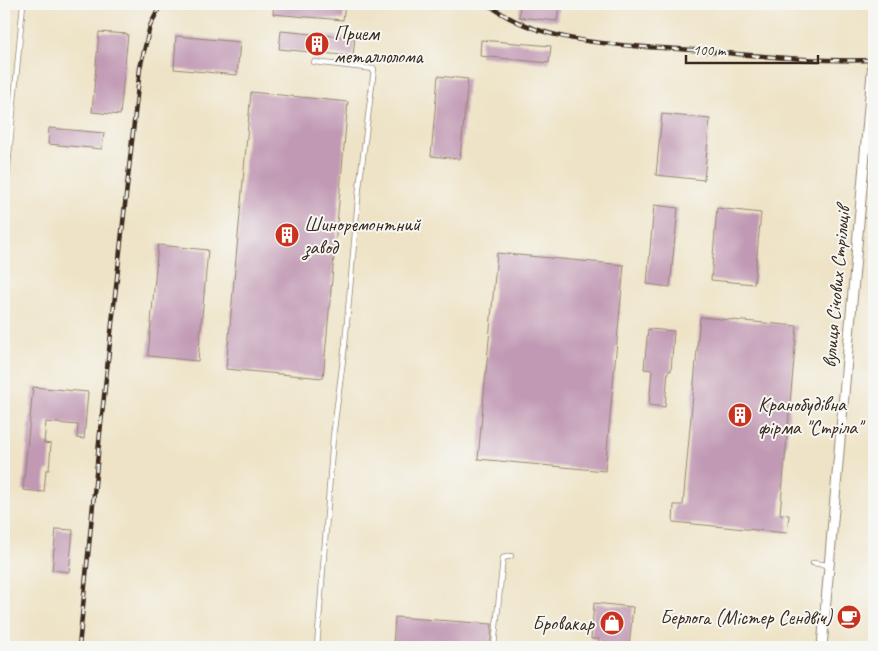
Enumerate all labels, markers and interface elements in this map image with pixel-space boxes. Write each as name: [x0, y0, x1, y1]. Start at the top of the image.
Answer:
place label: Прием металлолома: [334, 21, 424, 69]
building icon: Прием металлолома: [304, 31, 330, 57]
scale bar: [686, 32, 818, 64]
text: 100 m: [693, 41, 727, 60]
street label: вулиця Січових Стрільців: [816, 200, 856, 369]
place label: Шиноремонтний завод: [301, 212, 422, 261]
building icon: Шиноремонтний завод: [274, 222, 300, 248]
place label: Кранобудівна фірма "Стріла": [758, 392, 866, 440]
building icon: Кранобудівна фірма "Стріла": [727, 402, 753, 428]
cafe icon: Берлога (Містер Сендвіч): [836, 604, 862, 630]
place label: Берлога (Містер Сендвіч): [660, 605, 833, 630]
shop icon: Бровакар: [599, 610, 625, 636]
place label: Бровакар: [532, 611, 595, 636]

